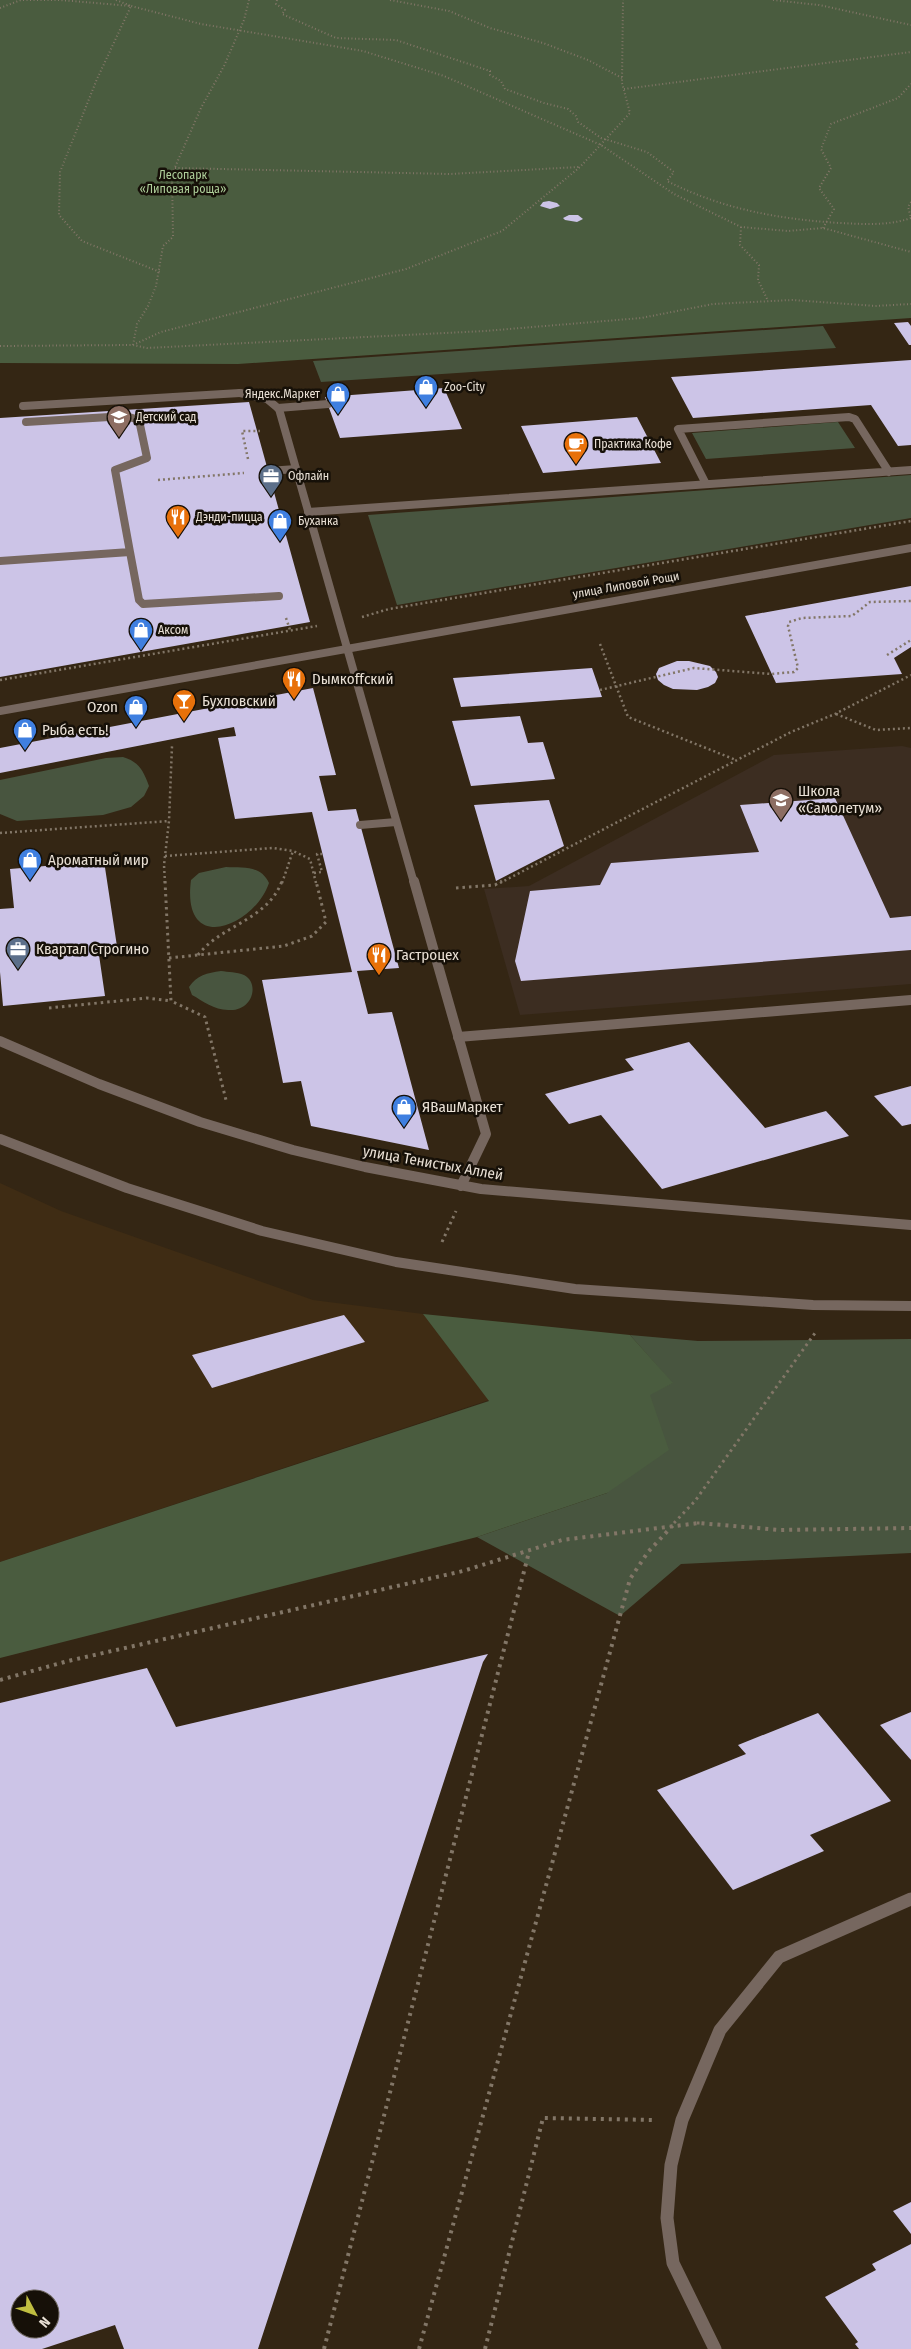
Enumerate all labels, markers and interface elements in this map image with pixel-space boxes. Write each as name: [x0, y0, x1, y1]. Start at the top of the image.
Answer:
park label: Лесопарк «Липовая роща»: [140, 168, 226, 196]
shop icon: Zoo-City: [413, 374, 439, 408]
place label: Zoo-City: [444, 380, 485, 394]
shop icon: Яндекс.Маркет: [325, 381, 351, 415]
place label: Яндекс.Маркет: [245, 387, 320, 401]
school or university icon: Детский сад: [106, 404, 132, 438]
place label: Детский сад: [135, 410, 196, 424]
cafe icon: Практика Кофе: [563, 431, 589, 465]
place label: Практика Кофе: [594, 437, 672, 451]
office icon: Офлайн: [258, 463, 284, 497]
place label: Офлайн: [288, 469, 329, 483]
restaurant icon: Дэнди-пицца: [165, 504, 191, 538]
shop icon: Буханка: [267, 508, 293, 542]
place label: Дэнди-пицца: [195, 510, 263, 524]
place label: Буханка: [298, 514, 338, 528]
street label: улица Липовой Рощи: [572, 569, 680, 601]
shop icon: Аксом: [128, 617, 154, 651]
place label: Аксом: [158, 623, 188, 637]
restaurant icon: Dымкoffский: [281, 666, 307, 700]
place label: Dымкoffский: [312, 670, 393, 688]
bar icon: Бухловский: [171, 688, 197, 722]
place label: Бухловский: [202, 692, 276, 710]
shop icon: Ozon: [123, 694, 149, 728]
place label: Ozon: [87, 698, 118, 716]
shop icon: Рыба есть!: [12, 717, 38, 751]
place label: Рыба есть!: [42, 721, 108, 739]
place label: Школа «Самолетум»: [798, 782, 882, 817]
school or university icon: Школа «Самолетум»: [768, 787, 794, 821]
shop icon: Ароматный мир: [17, 847, 43, 881]
place label: Ароматный мир: [48, 851, 149, 869]
office icon: Квартал Строгино: [5, 936, 31, 970]
place label: Квартал Строгино: [36, 940, 149, 958]
restaurant icon: Гастроцех: [366, 942, 392, 976]
place label: Гастроцех: [396, 946, 459, 964]
shop icon: ЯВашМаркет: [391, 1094, 417, 1128]
place label: ЯВашМаркет: [422, 1098, 503, 1116]
street label: улица Тенистых Аллей: [361, 1142, 505, 1184]
north arrow: [10, 2289, 60, 2339]
text: N: [35, 2313, 54, 2331]

